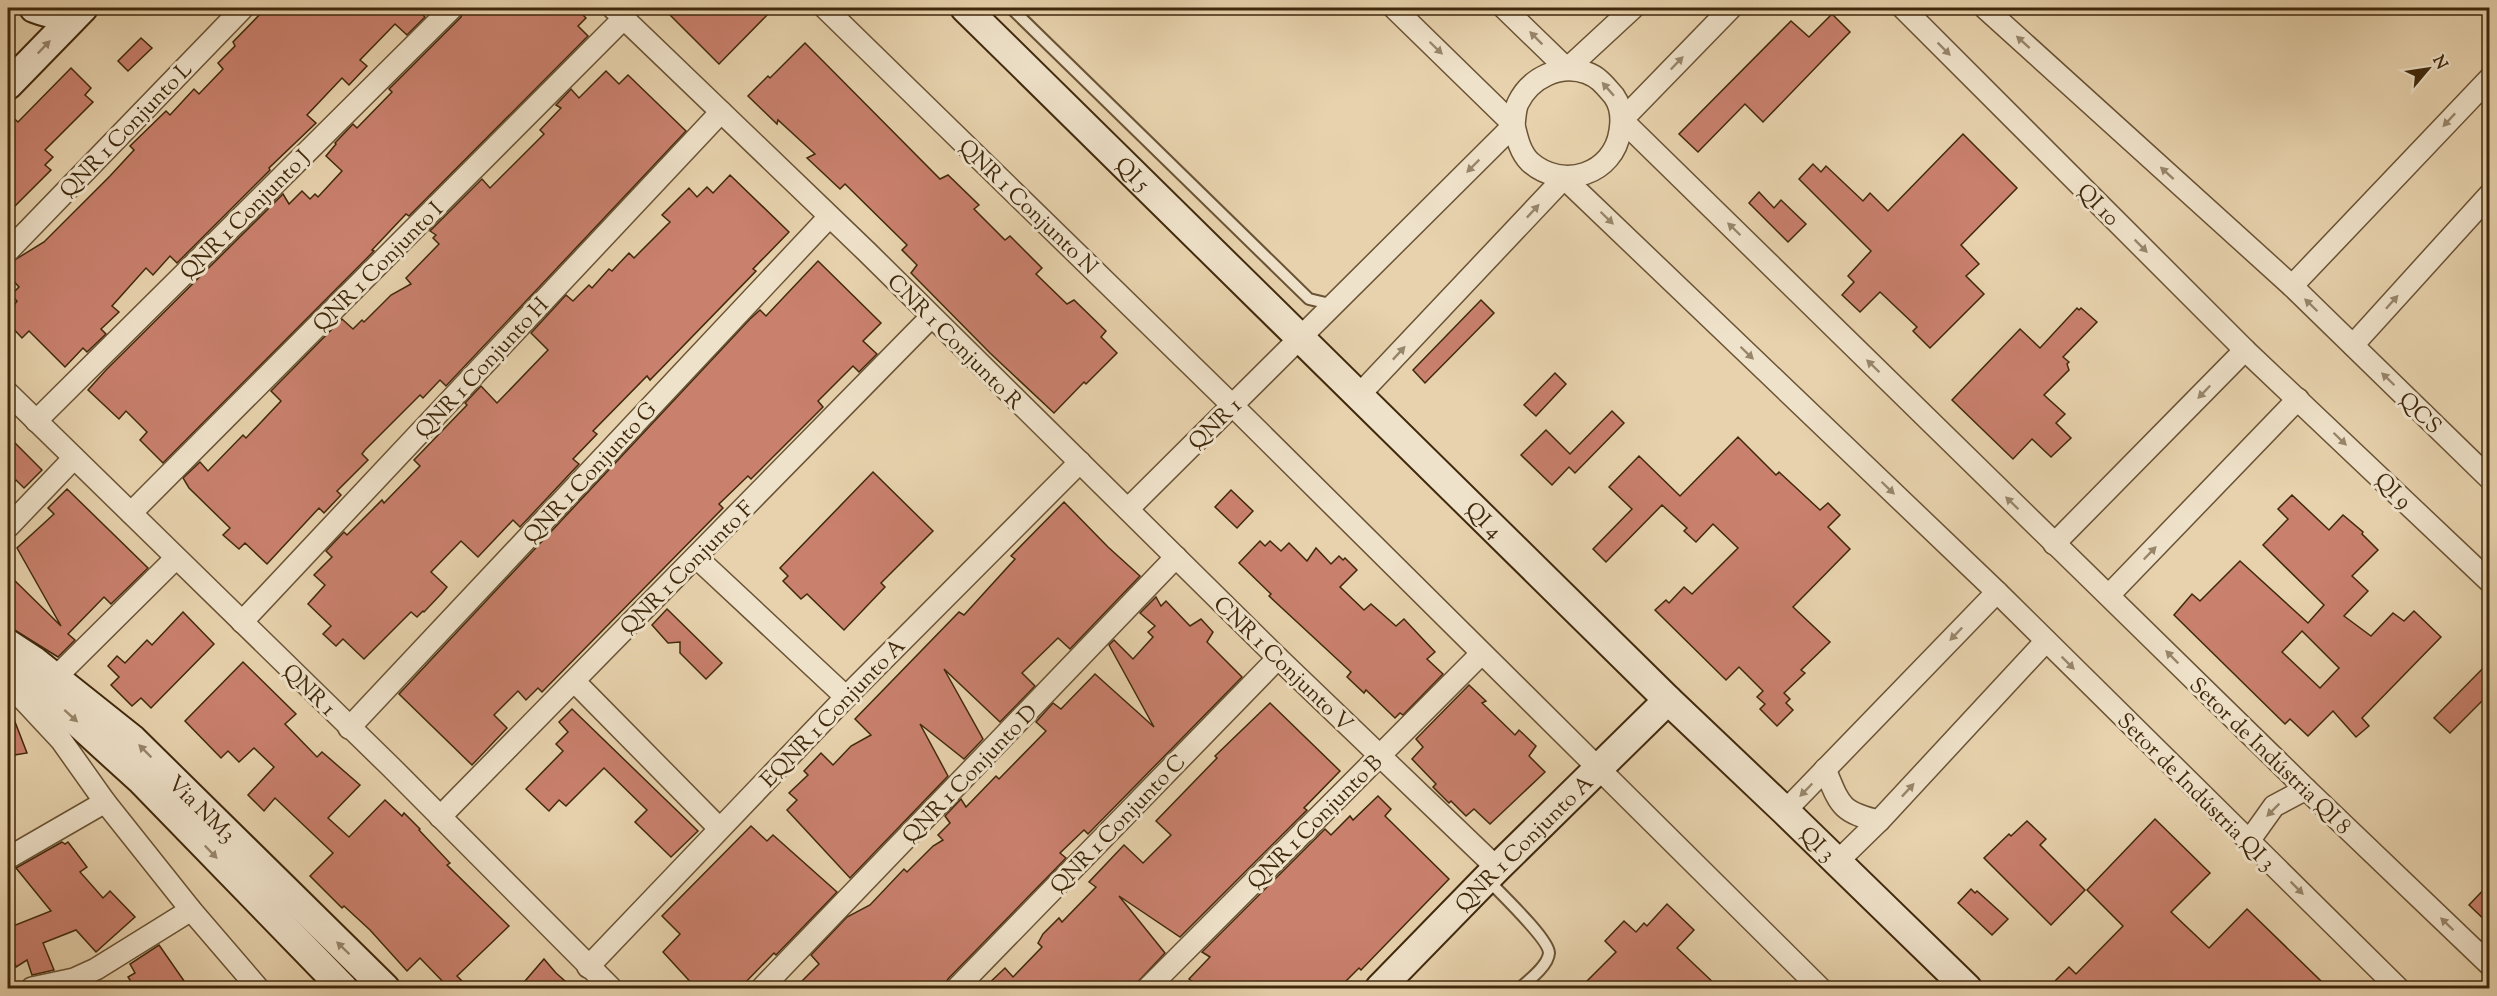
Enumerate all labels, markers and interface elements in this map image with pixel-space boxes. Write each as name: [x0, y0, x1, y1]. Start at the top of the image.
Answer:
one-way arrow: [1529, 32, 1543, 46]
one-way arrow: [2015, 35, 2030, 49]
north arrow: [2398, 39, 2458, 99]
one-way arrow: [37, 41, 51, 55]
one-way arrow: [1429, 41, 1443, 55]
one-way arrow: [1937, 41, 1951, 55]
text: N: [2426, 52, 2452, 74]
street label: QNR 1 Conjunto L: [53, 56, 201, 207]
one-way arrow: [1670, 56, 1684, 70]
one-way arrow: [1602, 82, 1615, 97]
one-way arrow: [2442, 113, 2456, 128]
street label: QNR 1 Conjunto N: [950, 133, 1104, 283]
street label: QNR 1 Conjunto J: [174, 144, 318, 288]
street label: QI 5: [1106, 151, 1156, 201]
one-way arrow: [1466, 159, 1480, 174]
one-way arrow: [2160, 167, 2175, 180]
street label: QI 10: [2068, 177, 2126, 235]
street label: QNR 1 Conjunto I: [307, 196, 452, 341]
one-way arrow: [1526, 203, 1540, 218]
one-way arrow: [1599, 211, 1614, 225]
one-way arrow: [1727, 223, 1741, 237]
one-way arrow: [2134, 239, 2148, 253]
street label: CNR 1 Conjunto R: [878, 268, 1029, 419]
street label: QNR 1 Conjunto H: [409, 291, 557, 447]
one-way arrow: [2385, 295, 2398, 310]
one-way arrow: [2304, 298, 2318, 312]
one-way arrow: [1392, 345, 1406, 360]
one-way arrow: [1740, 346, 1755, 360]
one-way arrow: [1866, 359, 1880, 373]
one-way arrow: [2380, 372, 2395, 386]
one-way arrow: [2198, 384, 2212, 398]
street label: QCS: [2390, 386, 2448, 443]
street label: QNR 1: [1182, 391, 1250, 459]
street label: QNR 1 Conjunto G: [517, 396, 666, 552]
one-way arrow: [2332, 432, 2347, 445]
street label: QI 9: [2366, 466, 2418, 518]
one-way arrow: [1880, 481, 1895, 494]
street label: QNR 1 Conjunto F: [614, 495, 762, 643]
street label: QI 4: [1456, 496, 1508, 547]
one-way arrow: [2006, 496, 2020, 510]
one-way arrow: [2142, 547, 2156, 561]
street label: CNR 1 Conjunto V: [1205, 590, 1359, 741]
one-way arrow: [1949, 627, 1963, 642]
street label: EQNR 1 Conjunto A: [754, 632, 914, 796]
one-way arrow: [2164, 650, 2179, 664]
one-way arrow: [2061, 656, 2075, 670]
street label: QNR 1: [274, 658, 342, 725]
street label: Setor de Indústria QI 8: [2181, 671, 2357, 843]
street label: QNR 1 Conjunto D: [896, 698, 1046, 852]
street label: Setor de Indústria QI 3: [2108, 707, 2281, 880]
one-way arrow: [64, 709, 79, 723]
one-way arrow: [138, 745, 152, 759]
street label: QNR 1 Conjunto C: [1044, 748, 1194, 902]
street label: QNR 1 Conjunto B: [1241, 748, 1391, 898]
street label: Via NM3: [159, 769, 241, 851]
street label: QNR 1 Conjunto A: [1449, 769, 1602, 921]
one-way arrow: [1799, 782, 1813, 796]
one-way arrow: [1900, 784, 1914, 798]
one-way arrow: [2266, 803, 2280, 818]
street label: QI 3: [1791, 820, 1841, 871]
one-way arrow: [204, 845, 218, 860]
one-way arrow: [2289, 881, 2303, 895]
one-way arrow: [2441, 918, 2455, 932]
one-way arrow: [337, 941, 351, 955]

